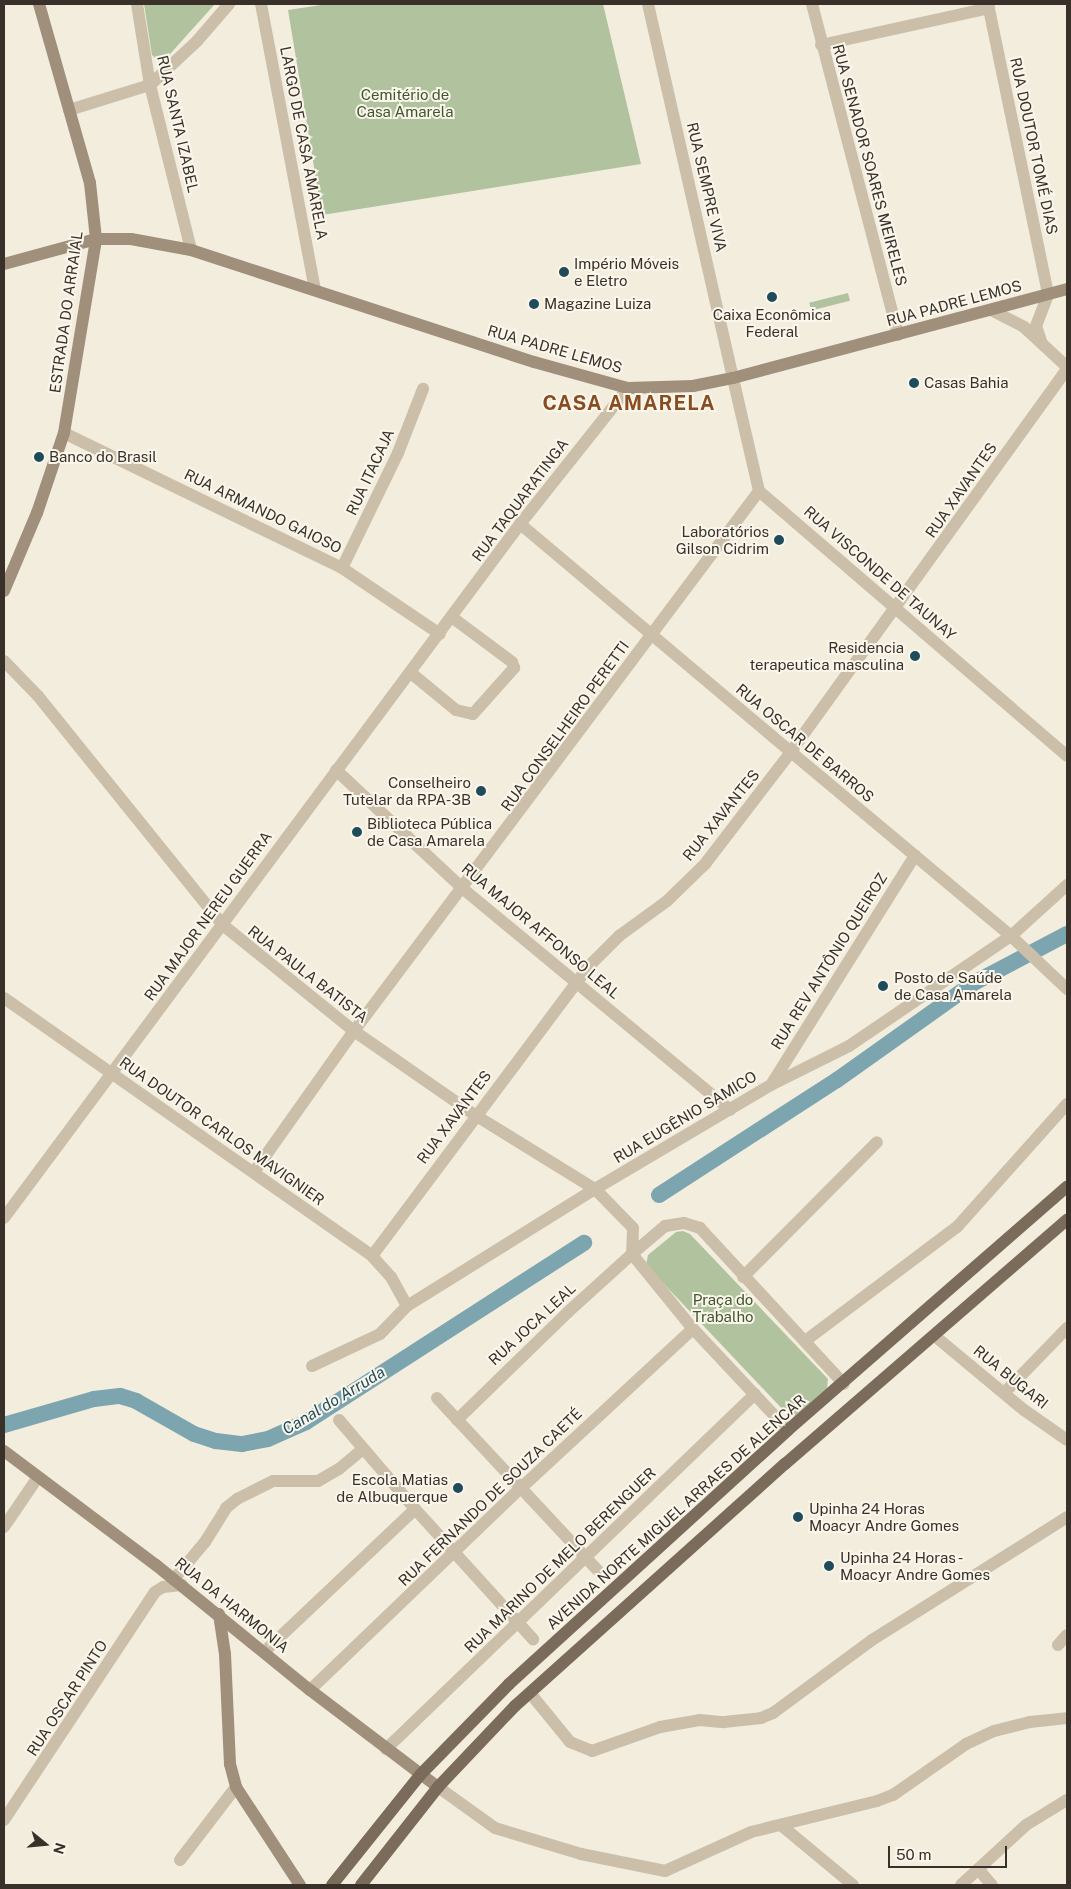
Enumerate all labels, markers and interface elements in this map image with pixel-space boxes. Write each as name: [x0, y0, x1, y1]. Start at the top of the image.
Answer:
street label: RUA SENADOR SOARES MEIRELES: [829, 42, 911, 288]
street label: LARGO DE CASA AMARELA: [276, 45, 332, 241]
street label: RUA SANTA IZABEL: [153, 54, 203, 194]
street label: RUA DOUTOR TOMÉ DIAS: [1006, 56, 1062, 236]
park label: Cemitério de Casa Amarela: [357, 85, 453, 120]
street label: RUA SEMPRE VIVA: [683, 120, 731, 254]
street label: ESTRADA DO ARRAIAL: [46, 230, 86, 394]
place label: Império Móveis e Eletro: [574, 254, 679, 289]
marker: Império Móveis e Eletro: [558, 266, 570, 278]
street label: RUA PADRE LEMOS: [884, 276, 1024, 330]
marker: Caixa Econômica Federal: [766, 291, 778, 303]
place label: Magazine Luiza: [544, 295, 652, 313]
marker: Magazine Luiza: [528, 298, 540, 310]
place label: Caixa Econômica Federal: [713, 305, 831, 340]
street label: RUA PADRE LEMOS: [486, 321, 624, 377]
place label: Casas Bahia: [924, 374, 1009, 392]
marker: Casas Bahia: [908, 377, 920, 389]
district label: CASA AMARELA: [541, 391, 717, 415]
street label: RUA ITACAJA: [342, 426, 398, 518]
street label: RUA TAQUARATINGA: [468, 435, 572, 565]
street label: RUA XAVANTES: [921, 439, 1001, 541]
place label: Banco do Brasil: [49, 448, 157, 466]
marker: Banco do Brasil: [33, 451, 45, 463]
street label: RUA ARMANDO GAIOSO: [181, 465, 345, 557]
street label: RUA VISCONDE DE TAUNAY: [800, 502, 960, 644]
place label: Laboratórios Gilson Cidrim: [676, 522, 769, 557]
marker: Laboratórios Gilson Cidrim: [773, 534, 785, 546]
street label: RUA CONSELHEIRO PERETTI: [497, 637, 633, 815]
place label: Residencia terapeutica masculina: [749, 638, 904, 673]
marker: Residencia terapeutica masculina: [908, 649, 922, 663]
street label: RUA OSCAR DE BARROS: [732, 680, 878, 806]
street label: RUA XAVANTES: [679, 766, 763, 864]
place label: Conselheiro Tutelar da RPA-3B: [343, 773, 471, 808]
marker: Conselheiro Tutelar da RPA-3B: [475, 785, 487, 797]
place label: Biblioteca Pública de Casa Amarela: [367, 814, 492, 849]
marker: Biblioteca Pública de Casa Amarela: [351, 826, 363, 838]
street label: RUA MAJOR NEREU GUERRA: [140, 828, 276, 1004]
street label: RUA MAJOR AFFONSO LEAL: [458, 859, 624, 1003]
street label: RUA REV ANTÔNIO QUEIROZ: [767, 869, 891, 1053]
street label: RUA PAULA BATISTA: [244, 922, 372, 1026]
place label: Posto de Saúde de Casa Amarela: [894, 968, 1012, 1003]
marker: Posto de Saúde de Casa Amarela: [876, 979, 890, 993]
street label: RUA DOUTOR CARLOS MAVIGNIER: [116, 1053, 328, 1209]
street label: RUA XAVANTES: [413, 1067, 495, 1167]
street label: RUA EUGÊNIO SAMICO: [610, 1067, 760, 1167]
street label: RUA JOCA LEAL: [485, 1279, 579, 1369]
park label: Praça do Trabalho: [692, 1290, 754, 1325]
street label: RUA BUGARI: [970, 1341, 1052, 1413]
water label: Canal do Arruda: [279, 1363, 389, 1439]
street label: AVENIDA NORTE MIGUEL ARRAES DE ALENCAR: [543, 1391, 809, 1633]
street label: RUA FERNANDO DE SOUZA CAETÉ: [395, 1404, 585, 1590]
street label: RUA MARINO DE MELO BERENGUER: [461, 1464, 659, 1656]
place label: Escola Matias de Albuquerque: [336, 1470, 448, 1505]
marker: Escola Matias de Albuquerque: [452, 1482, 464, 1494]
place label: Upinha 24 Horas Moacyr Andre Gomes: [809, 1499, 959, 1534]
marker: Upinha 24 Horas Moacyr Andre Gomes: [791, 1510, 805, 1524]
place label: Upinha 24 Horas - Moacyr Andre Gomes: [840, 1548, 990, 1583]
street label: RUA DA HARMONIA: [171, 1554, 293, 1656]
marker: Upinha 24 Horas - Moacyr Andre Gomes: [822, 1559, 836, 1573]
street label: RUA OSCAR PINTO: [23, 1637, 111, 1759]
north arrow: [20, 1819, 70, 1869]
scale bar: [891, 1836, 1010, 1868]
text: N: [50, 1841, 69, 1856]
text: 50 m: [896, 1846, 931, 1863]

